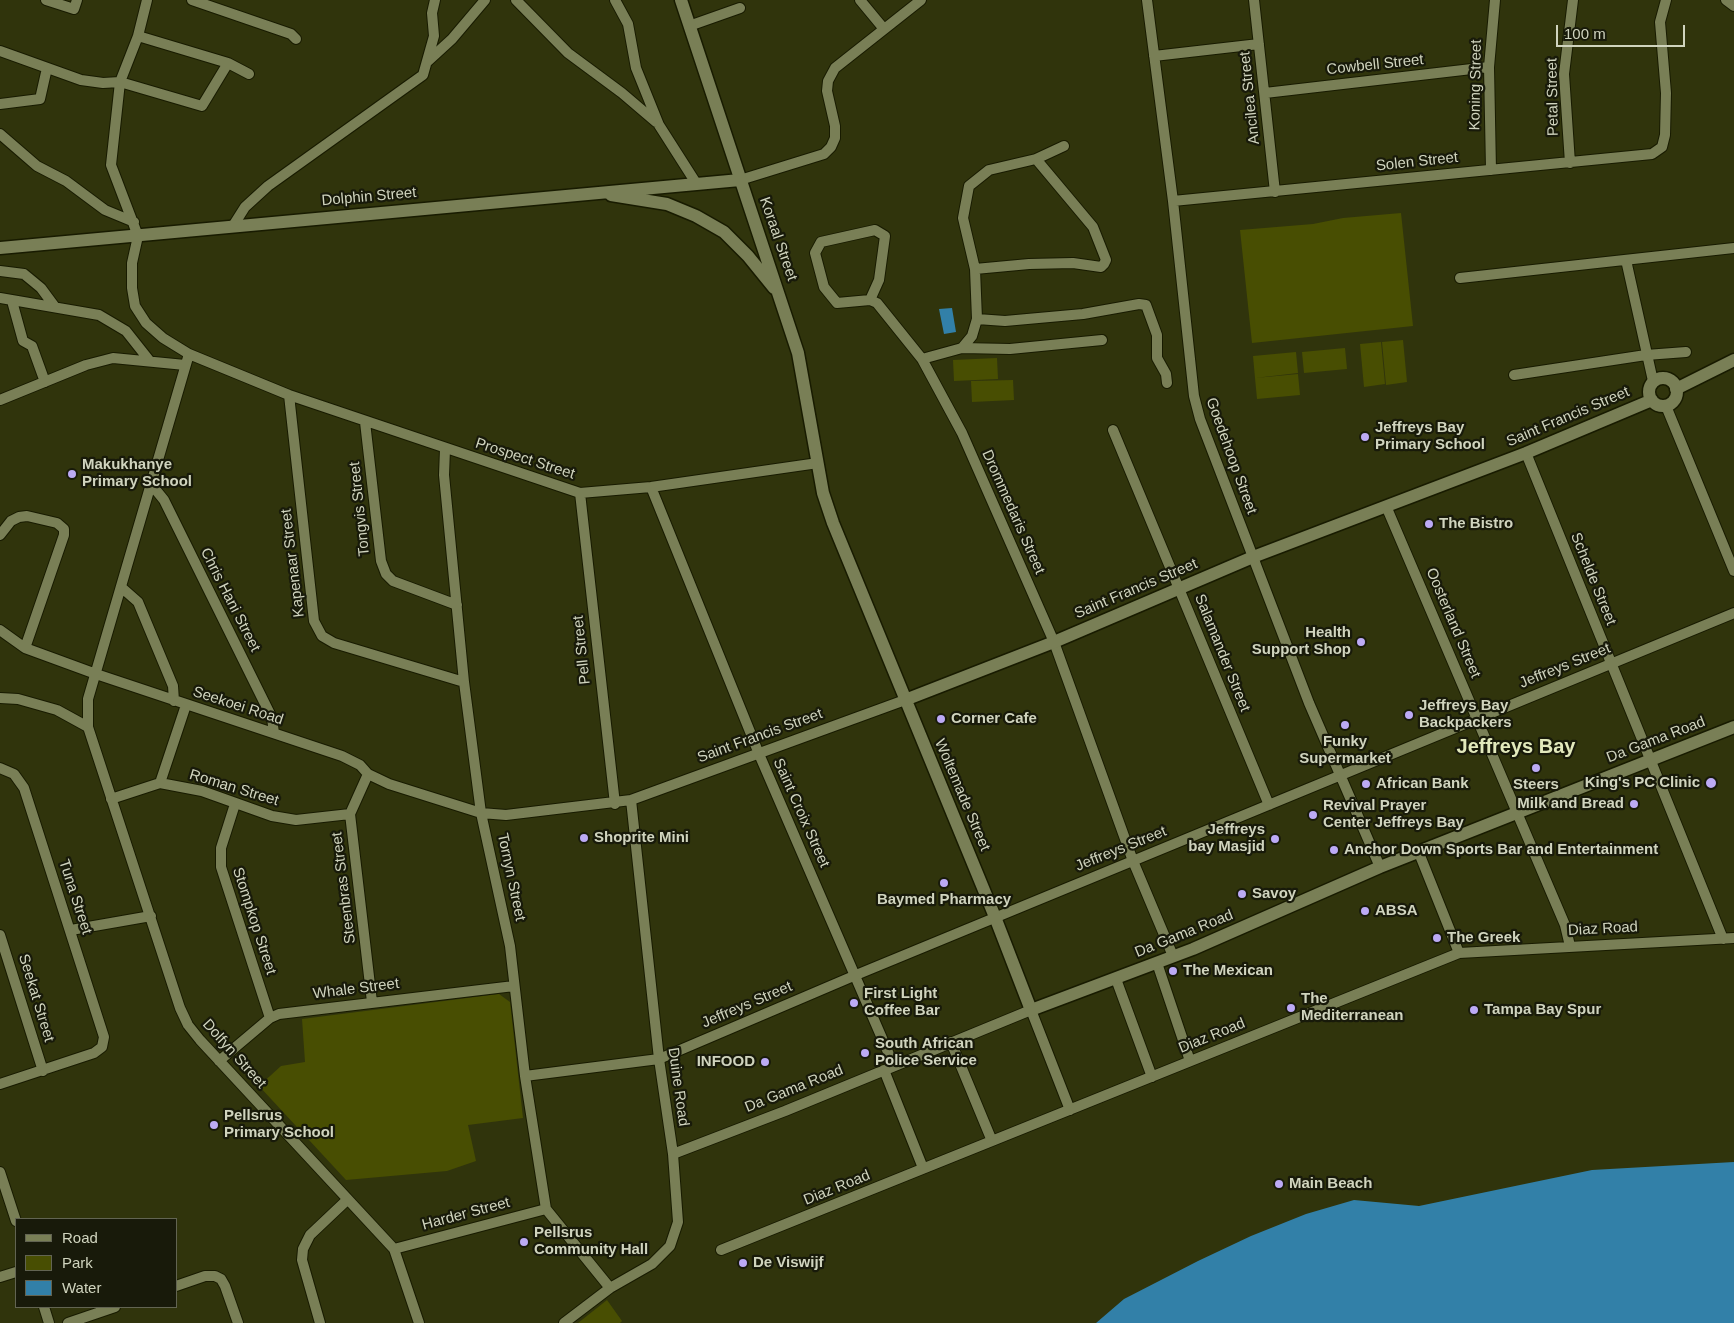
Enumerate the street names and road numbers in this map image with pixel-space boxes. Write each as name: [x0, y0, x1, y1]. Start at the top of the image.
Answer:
street label: Koning Street: [1466, 39, 1486, 131]
street label: Ancilea Street: [1236, 51, 1264, 145]
street label: Cowbell Street: [1326, 51, 1424, 79]
street label: Petal Street: [1543, 58, 1563, 136]
street label: Solen Street: [1375, 149, 1459, 175]
street label: Dolphin Street: [321, 184, 417, 210]
street label: Koraal Street: [755, 195, 801, 283]
street label: Saint Francis Street: [1504, 383, 1632, 451]
street label: Goedehoop Street: [1202, 395, 1260, 517]
street label: Prospect Street: [473, 434, 577, 484]
street label: Drommedaris Street: [977, 447, 1049, 577]
street label: Tongvis Street: [346, 461, 374, 557]
street label: Kapenaar Street: [277, 508, 309, 618]
street label: Schelde Street: [1566, 530, 1620, 628]
street label: Chris Hani Street: [196, 545, 264, 655]
street label: Saint Francis Street: [1072, 555, 1200, 623]
street label: Oosterland Street: [1422, 565, 1484, 681]
street label: Salamander Street: [1190, 592, 1254, 714]
street label: Pell Street: [569, 615, 595, 685]
street label: Jeffreys Street: [1517, 640, 1613, 692]
street label: Seekoei Road: [190, 683, 286, 729]
street label: Saint Francis Street: [695, 705, 825, 767]
street label: Da Gama Road: [1604, 713, 1708, 767]
street label: Woltemade Street: [930, 736, 994, 854]
street label: Saint Croix Street: [769, 756, 833, 870]
street label: Roman Street: [187, 766, 281, 810]
street label: Jeffreys Street: [1073, 823, 1169, 875]
street label: Steenbras Street: [328, 831, 360, 945]
street label: Tornyn Street: [493, 831, 529, 923]
street label: Tuna Street: [54, 857, 96, 937]
street label: Stompkop Street: [228, 865, 280, 977]
street label: Da Gama Road: [1132, 906, 1236, 962]
street label: Diaz Road: [1568, 918, 1638, 940]
street label: Seekat Street: [14, 952, 58, 1044]
street label: Whale Street: [312, 975, 400, 1003]
street label: Jeffreys Street: [699, 978, 795, 1032]
street label: Diaz Road: [1176, 1015, 1248, 1057]
street label: Dolfyn Street: [198, 1016, 270, 1092]
street label: Duine Road: [664, 1047, 692, 1127]
street label: Da Gama Road: [742, 1061, 846, 1117]
street label: Diaz Road: [801, 1167, 873, 1209]
street label: Harder Street: [420, 1194, 512, 1234]

